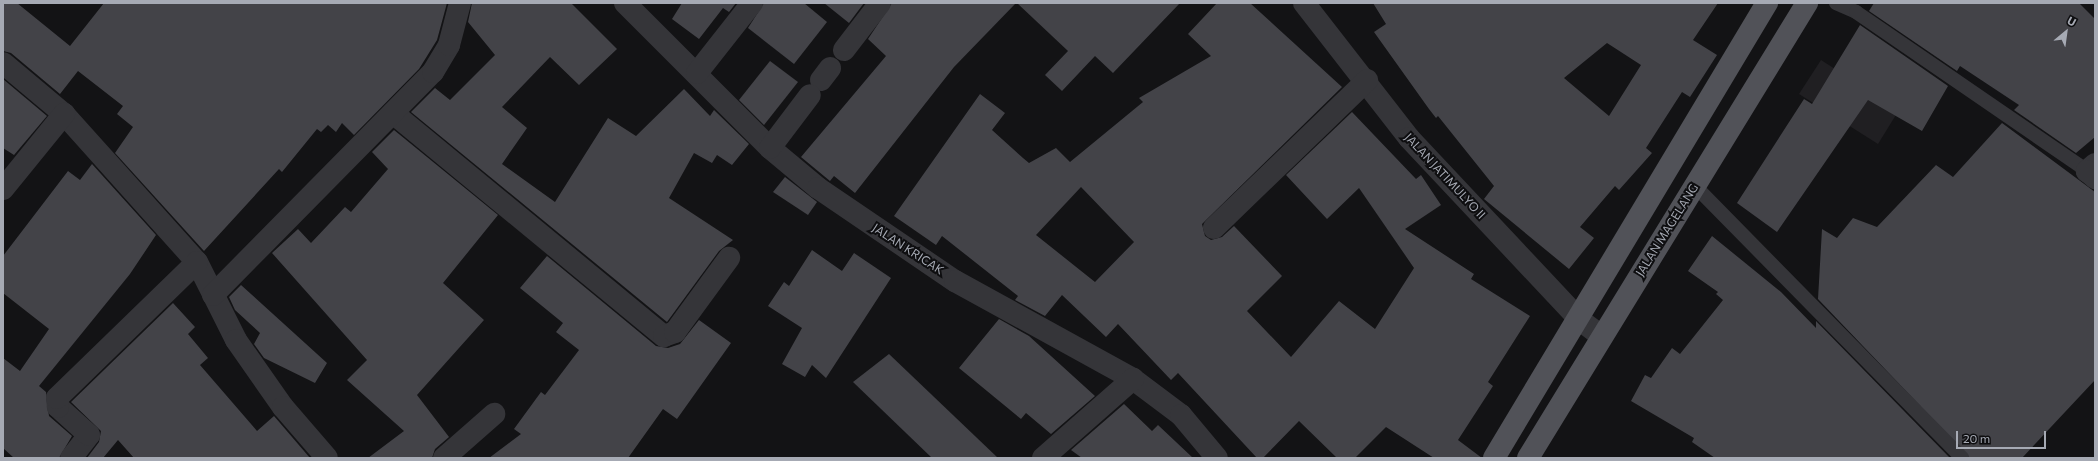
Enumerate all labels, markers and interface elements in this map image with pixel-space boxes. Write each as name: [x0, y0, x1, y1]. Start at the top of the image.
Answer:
north arrow: [2046, 12, 2086, 52]
text: U: [2065, 13, 2079, 29]
street label: JALAN JATIMULYO II: [1402, 130, 1488, 222]
street label: JALAN MAGELANG: [1633, 181, 1701, 279]
street label: JALAN KRICAK: [870, 221, 946, 277]
scale bar: [1958, 423, 2048, 449]
text: 20 m: [1963, 431, 1990, 445]

